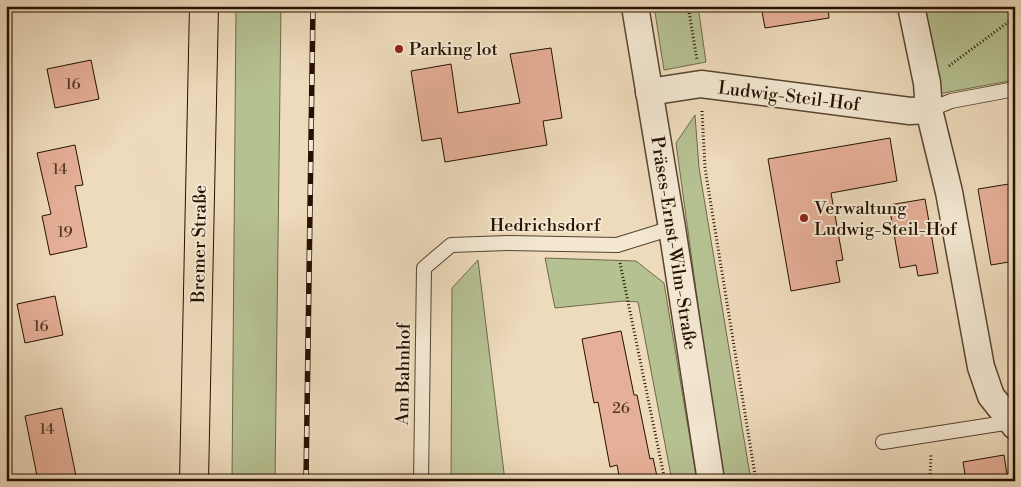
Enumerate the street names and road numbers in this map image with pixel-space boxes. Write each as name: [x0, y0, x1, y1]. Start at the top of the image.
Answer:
street label: Ludwig-Steil-Hof: [717, 76, 863, 117]
street label: Präses-Ernst-Wilm-Straße: [645, 135, 702, 352]
street label: Bremer Straße: [187, 185, 212, 304]
street label: Hedrichsdorf: [490, 214, 602, 237]
street label: Am Bahnhof: [391, 321, 416, 426]

